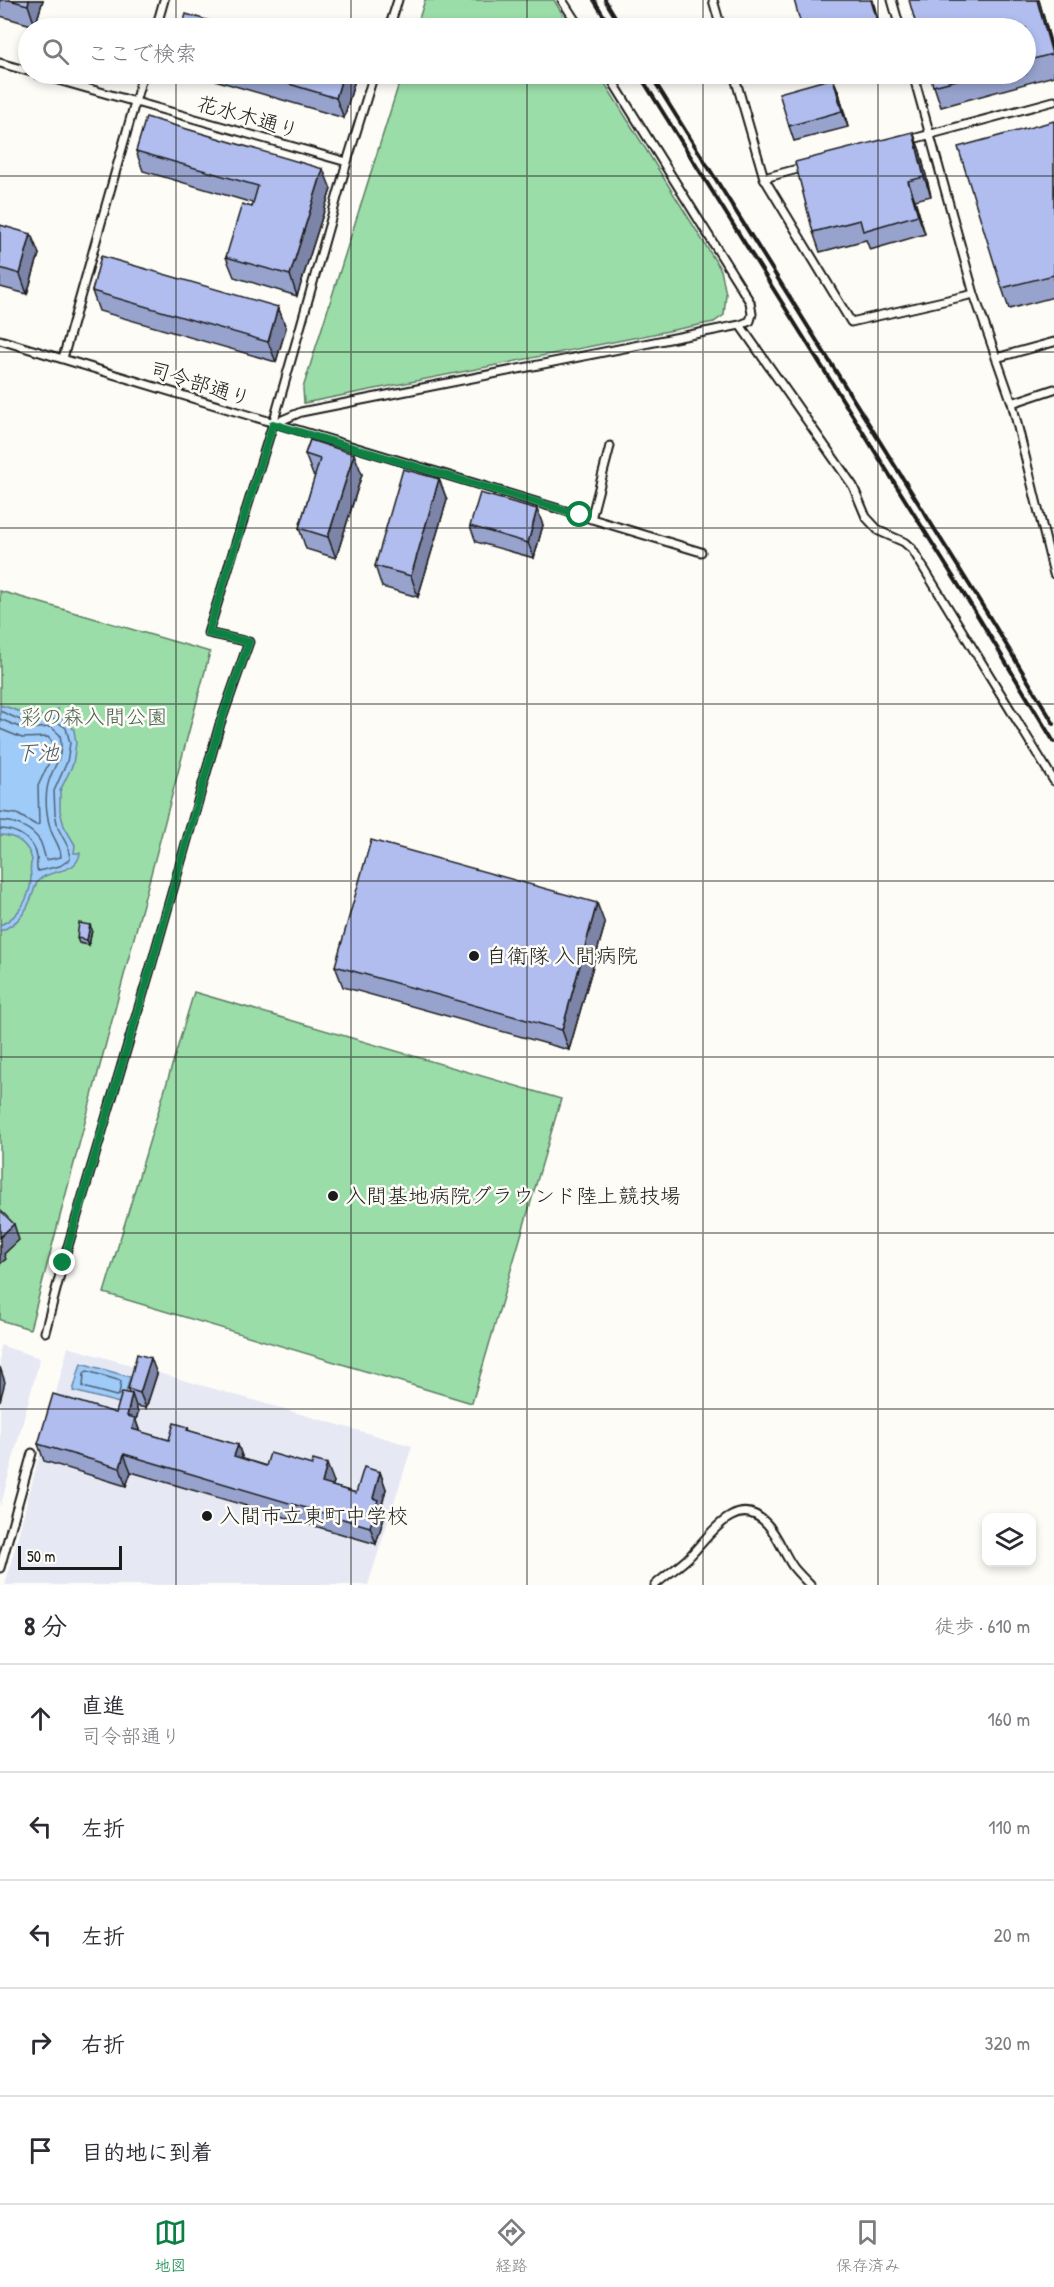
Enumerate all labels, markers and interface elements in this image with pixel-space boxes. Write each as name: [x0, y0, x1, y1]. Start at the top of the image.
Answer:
search box: [18, 18, 1036, 84]
icon: search: [39, 35, 72, 68]
text: ここで検索: [87, 38, 197, 68]
street label: 花水木通り: [194, 88, 303, 145]
street label: 司令部通り: [146, 354, 255, 413]
route start: [566, 501, 592, 527]
park label: 彩の森入間公園: [21, 702, 168, 731]
water label: 下池: [15, 737, 60, 767]
place label: 自衛隊 入間病院: [486, 941, 638, 970]
marker: 自衛隊 入間病院: [467, 949, 481, 963]
place label: 入間基地病院グラウンド陸上競技場: [345, 1181, 681, 1210]
marker: 入間基地病院グラウンド陸上競技場: [326, 1189, 340, 1203]
route end: [49, 1249, 75, 1275]
place label: 入間市立東町中学校: [219, 1501, 408, 1530]
marker: 入間市立東町中学校: [200, 1509, 214, 1523]
map controls: [982, 1513, 1036, 1567]
button: layers: [982, 1513, 1036, 1567]
scale bar: [18, 1543, 122, 1570]
text: 50 m: [27, 1545, 56, 1567]
text: 8 分: [24, 1608, 67, 1643]
text: 徒歩 · 610 m: [934, 1612, 1030, 1639]
text: 直進: [81, 1690, 125, 1720]
icon: ahead: [24, 1702, 57, 1735]
text: 160 m: [988, 1705, 1030, 1732]
text: 司令部通り: [81, 1722, 181, 1749]
icon: left: [24, 1810, 57, 1843]
text: 左折: [81, 1813, 125, 1843]
text: 110 m: [988, 1813, 1030, 1840]
icon: left: [24, 1918, 57, 1951]
text: 左折: [81, 1921, 125, 1951]
text: 20 m: [993, 1921, 1030, 1948]
icon: right: [24, 2026, 57, 2059]
text: 右折: [81, 2029, 125, 2059]
text: 320 m: [985, 2029, 1030, 2056]
icon: arrive: [24, 2134, 57, 2167]
text: 目的地に到着: [81, 2137, 213, 2167]
tab: 地図: [154, 2216, 187, 2276]
tab: 経路: [495, 2216, 528, 2276]
tab: 保存済み: [836, 2216, 900, 2276]

